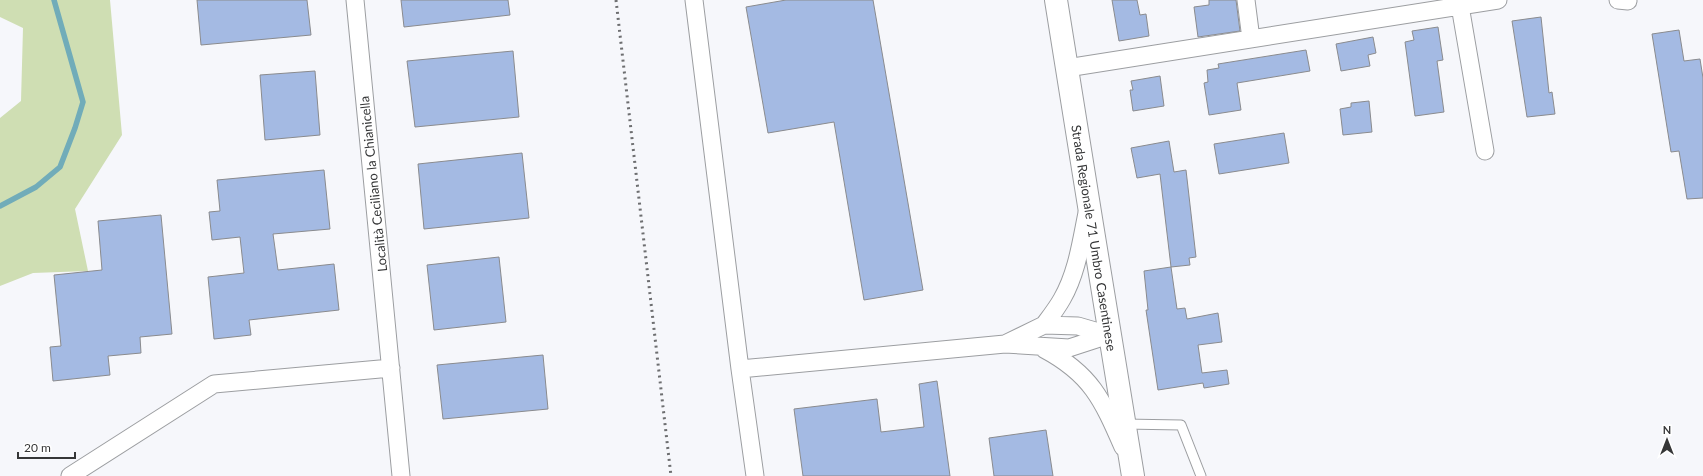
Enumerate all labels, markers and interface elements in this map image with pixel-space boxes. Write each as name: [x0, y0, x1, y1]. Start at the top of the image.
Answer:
street label: Località Ceciliano la Chianicella: [356, 95, 390, 273]
street label: Strada Regionale 71 Umbro Casentinese: [1068, 124, 1120, 352]
north arrow: [1647, 420, 1687, 460]
text: N: [1663, 423, 1671, 436]
scale bar: [18, 434, 75, 460]
text: 20 m: [24, 440, 51, 455]

